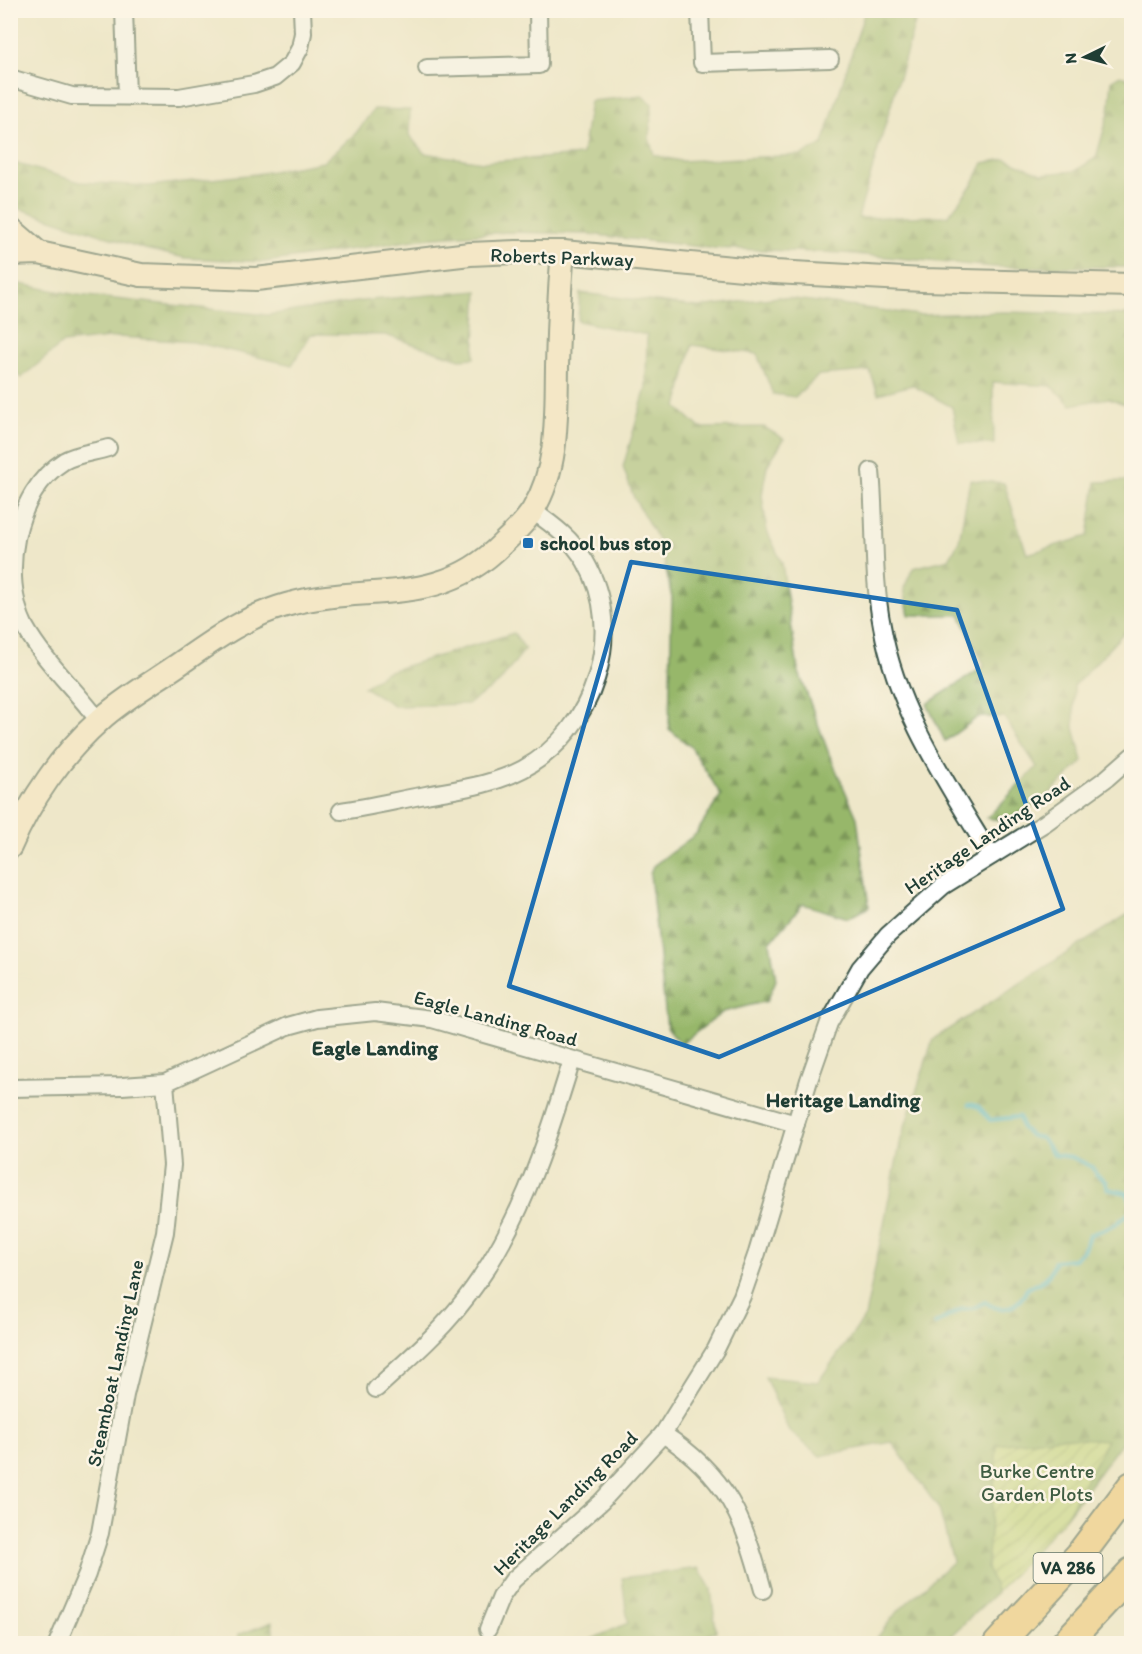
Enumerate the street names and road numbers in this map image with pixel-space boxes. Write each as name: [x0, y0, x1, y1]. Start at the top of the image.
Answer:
street label: Roberts Parkway: [490, 243, 635, 272]
street label: Heritage Landing Road: [900, 771, 1075, 899]
street label: Eagle Landing Road: [412, 985, 580, 1051]
street label: Steamboat Landing Lane: [81, 1257, 149, 1469]
street label: Heritage Landing Road: [488, 1426, 642, 1580]
road number: VA 286: [1034, 1553, 1102, 1583]

